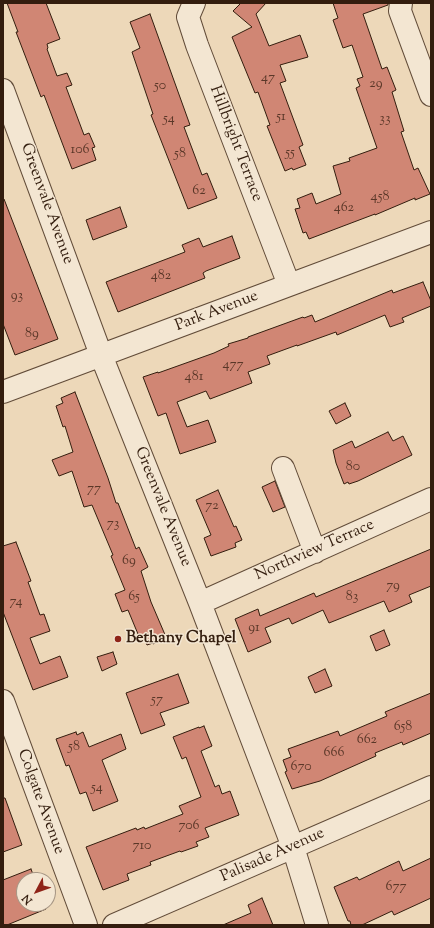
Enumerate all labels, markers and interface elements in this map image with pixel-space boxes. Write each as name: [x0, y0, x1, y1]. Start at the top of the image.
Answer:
house number: 47: [261, 71, 275, 87]
house number: 29: [369, 77, 383, 93]
house number: 50: [154, 79, 166, 95]
street label: Hillbright Terrace: [204, 83, 266, 205]
house number: 51: [276, 110, 286, 126]
house number: 54: [163, 112, 175, 128]
house number: 33: [379, 112, 391, 128]
street label: Greenvale Avenue: [15, 141, 77, 267]
house number: 106: [71, 143, 89, 159]
house number: 55: [285, 146, 295, 162]
house number: 58: [174, 147, 186, 163]
house number: 62: [192, 184, 206, 200]
house number: 458: [371, 190, 389, 206]
house number: 462: [334, 201, 354, 217]
house number: 482: [151, 269, 171, 285]
street label: Park Avenue: [173, 287, 261, 337]
house number: 93: [11, 289, 23, 305]
house number: 89: [25, 327, 39, 343]
house number: 477: [222, 358, 244, 374]
house number: 481: [185, 370, 203, 386]
street label: Greenvale Avenue: [129, 444, 195, 570]
house number: 80: [346, 460, 360, 476]
house number: 77: [87, 482, 101, 498]
house number: 72: [205, 499, 219, 515]
street label: Northview Terrace: [252, 516, 378, 586]
house number: 73: [107, 517, 119, 533]
house number: 69: [122, 554, 136, 570]
house number: 79: [386, 579, 400, 595]
house number: 65: [128, 590, 140, 606]
house number: 83: [346, 590, 358, 606]
house number: 74: [9, 595, 23, 611]
house number: 91: [248, 621, 260, 637]
place label: Bethany Chapel: [126, 629, 236, 649]
marker: Bethany Chapel: [113, 634, 123, 644]
house number: 57: [151, 693, 163, 709]
house number: 658: [394, 720, 412, 736]
house number: 662: [357, 733, 377, 749]
house number: 58: [68, 740, 80, 756]
house number: 666: [324, 746, 344, 762]
street label: Colgate Avenue: [12, 747, 68, 857]
house number: 670: [290, 760, 312, 776]
house number: 54: [91, 781, 103, 797]
house number: 706: [178, 819, 200, 835]
street label: Palisade Avenue: [218, 824, 328, 888]
house number: 710: [132, 839, 152, 855]
north arrow: [16, 872, 56, 912]
house number: 677: [386, 880, 406, 896]
text: N: [19, 891, 37, 908]

